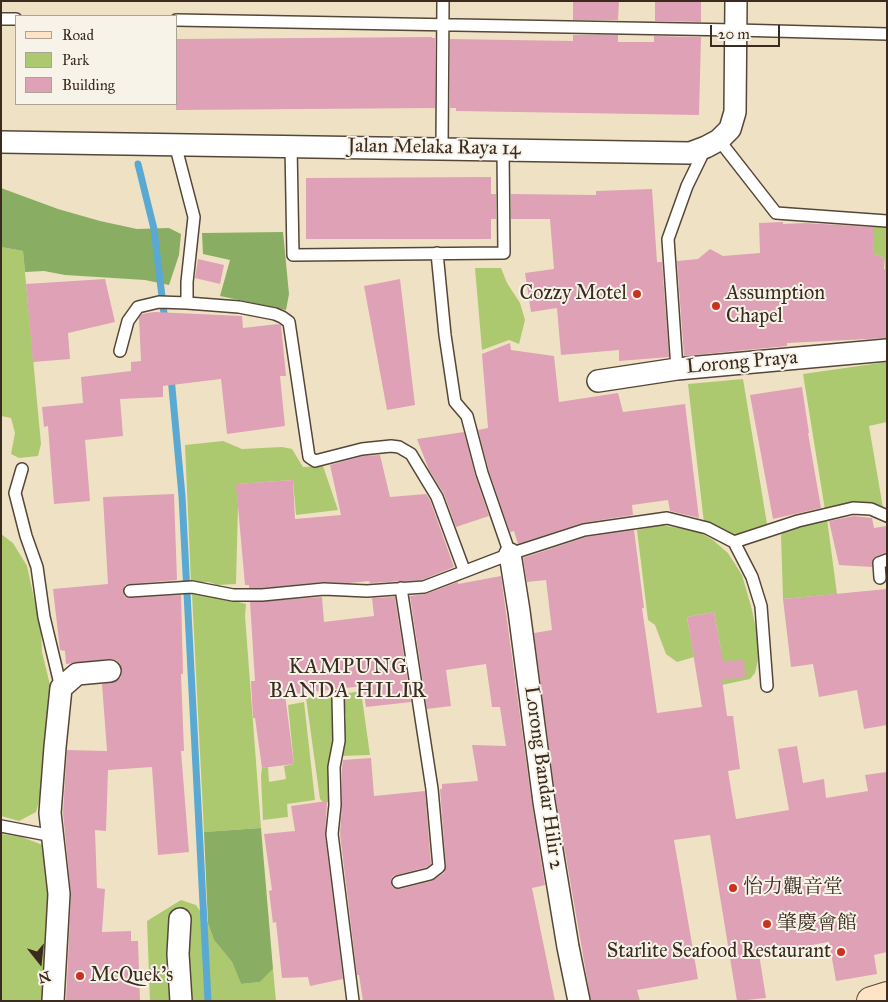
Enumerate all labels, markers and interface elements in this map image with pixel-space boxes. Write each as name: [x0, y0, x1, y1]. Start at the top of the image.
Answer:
legend: [15, 15, 178, 105]
scale bar: [713, 15, 783, 47]
text: 20 m: [718, 25, 750, 43]
text: Road: [62, 26, 94, 44]
text: Park: [62, 51, 89, 69]
text: Building: [62, 76, 115, 94]
street label: Jalan Melaka Raya 14: [347, 134, 521, 162]
place label: Cozzy Motel: [520, 282, 627, 306]
place label: Assumption Chapel: [726, 282, 825, 329]
marker: Cozzy Motel: [631, 288, 643, 300]
marker: Assumption Chapel: [710, 300, 722, 312]
street label: Lorong Praya: [685, 346, 799, 380]
district label: KAMPUNG BANDA HILIR: [268, 655, 428, 705]
street label: Lorong Bandar Hilir 2: [518, 685, 568, 871]
place label: 怡力觀音堂: [743, 876, 843, 900]
marker: 怡力觀音堂: [727, 882, 739, 894]
place label: 肇慶會館: [777, 912, 857, 936]
marker: 肇慶會館: [761, 918, 773, 930]
north arrow: [15, 937, 65, 987]
place label: Starlite Seafood Restaurant: [607, 940, 831, 964]
marker: Starlite Seafood Restaurant: [835, 946, 847, 958]
place label: McQuek's: [90, 964, 173, 988]
text: N: [36, 967, 52, 987]
marker: McQuek's: [74, 970, 86, 982]

